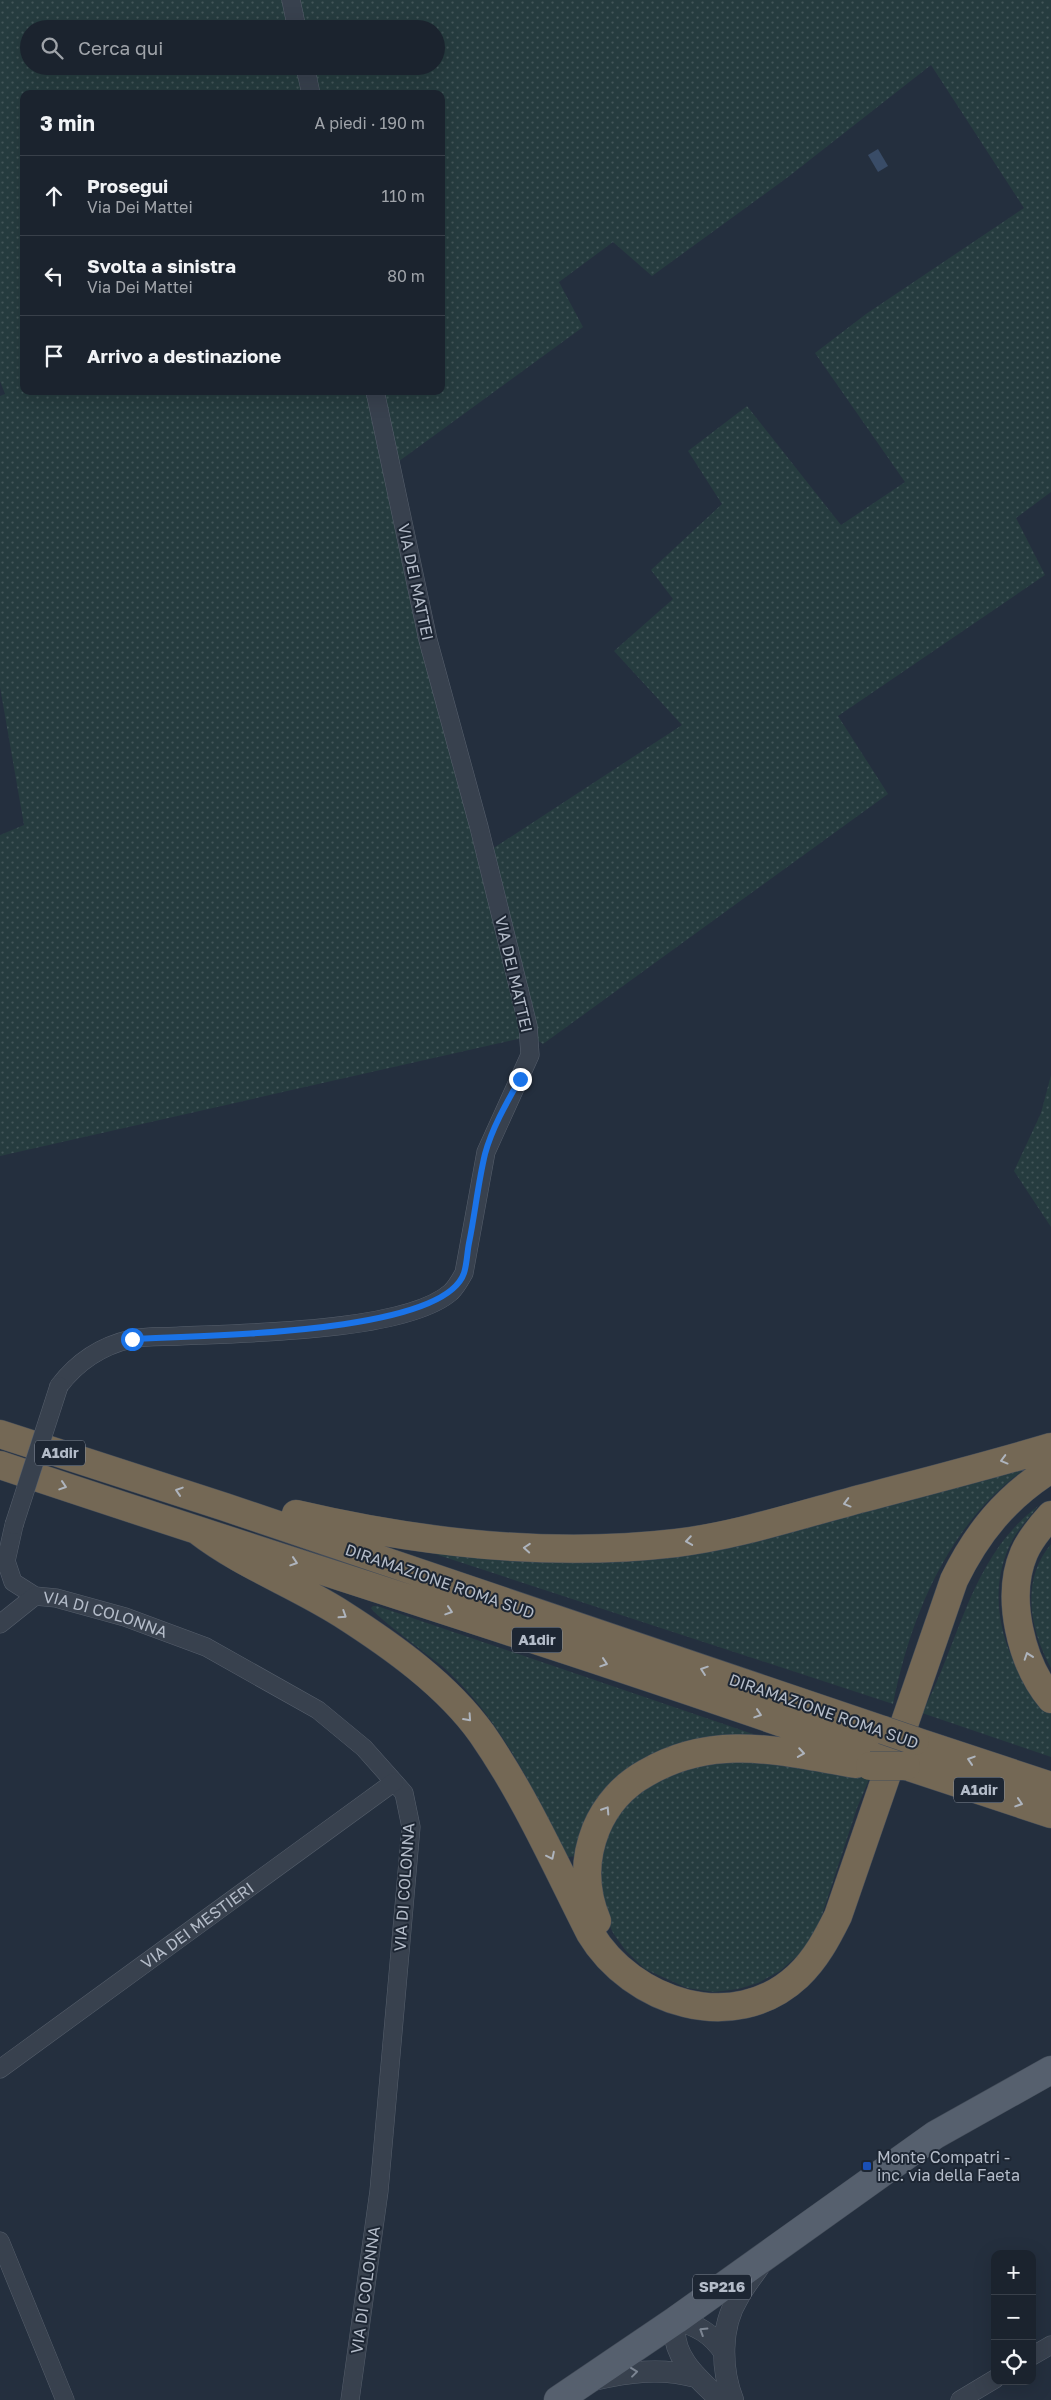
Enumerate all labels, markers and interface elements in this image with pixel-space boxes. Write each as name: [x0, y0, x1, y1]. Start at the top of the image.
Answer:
search box: [20, 20, 445, 75]
icon: search: [38, 34, 66, 62]
text: Cerca qui: [78, 36, 163, 59]
text: 3 min: [40, 110, 95, 136]
text: A piedi · 190 m: [314, 113, 425, 133]
text: Prosegui: [87, 174, 168, 197]
icon: ahead: [40, 182, 68, 210]
text: 110 m: [381, 186, 425, 206]
text: Via Dei Mattei: [87, 197, 193, 217]
text: Svolta a sinistra: [87, 254, 236, 277]
icon: left: [40, 262, 68, 290]
text: 80 m: [387, 266, 425, 286]
text: Via Dei Mattei: [87, 277, 193, 297]
icon: arrive: [40, 342, 68, 370]
text: Arrivo a destinazione: [87, 344, 281, 367]
street label: VIA DEI MATTEI: [394, 522, 438, 642]
street label: VIA DEI MATTEI: [491, 914, 537, 1034]
route end: [509, 1068, 532, 1091]
route start: [121, 1328, 144, 1351]
road number: A1dir: [35, 1440, 85, 1466]
one-way arrow: [1000, 1454, 1008, 1465]
one-way arrow: [58, 1481, 67, 1491]
one-way arrow: [175, 1487, 183, 1497]
one-way arrow: [844, 1497, 852, 1507]
one-way arrow: [685, 1535, 693, 1546]
street label: DIRAMAZIONE ROMA SUD: [343, 1539, 537, 1623]
one-way arrow: [523, 1542, 531, 1553]
one-way arrow: [290, 1556, 298, 1566]
street label: VIA DI COLONNA: [42, 1587, 171, 1642]
one-way arrow: [445, 1606, 453, 1616]
one-way arrow: [337, 1608, 346, 1618]
road number: A1dir: [512, 1628, 562, 1652]
one-way arrow: [1024, 1653, 1034, 1661]
one-way arrow: [599, 1657, 607, 1667]
one-way arrow: [700, 1666, 709, 1676]
street label: DIRAMAZIONE ROMA SUD: [727, 1669, 921, 1753]
one-way arrow: [753, 1708, 761, 1718]
one-way arrow: [462, 1712, 471, 1721]
one-way arrow: [797, 1747, 805, 1758]
one-way arrow: [968, 1756, 976, 1766]
road number: A1dir: [954, 1778, 1004, 1802]
one-way arrow: [1014, 1797, 1023, 1807]
one-way arrow: [600, 1807, 610, 1816]
street label: VIA DI COLONNA: [390, 1822, 418, 1952]
one-way arrow: [545, 1851, 555, 1860]
street label: VIA DEI MESTIERI: [137, 1878, 258, 1973]
place label: Monte Compatri - inc. via della Faeta: [877, 2147, 1020, 2185]
marker: Monte Compatri - inc. via della Faeta: [861, 2160, 873, 2172]
street label: VIA DI COLONNA: [346, 2225, 384, 2355]
map controls: [991, 2250, 1036, 2385]
button: +: [991, 2250, 1036, 2295]
road number: SP216: [693, 2274, 751, 2300]
button: −: [991, 2295, 1036, 2340]
one-way arrow: [700, 2328, 709, 2338]
button: locate: [991, 2340, 1036, 2385]
one-way arrow: [630, 2367, 638, 2378]

